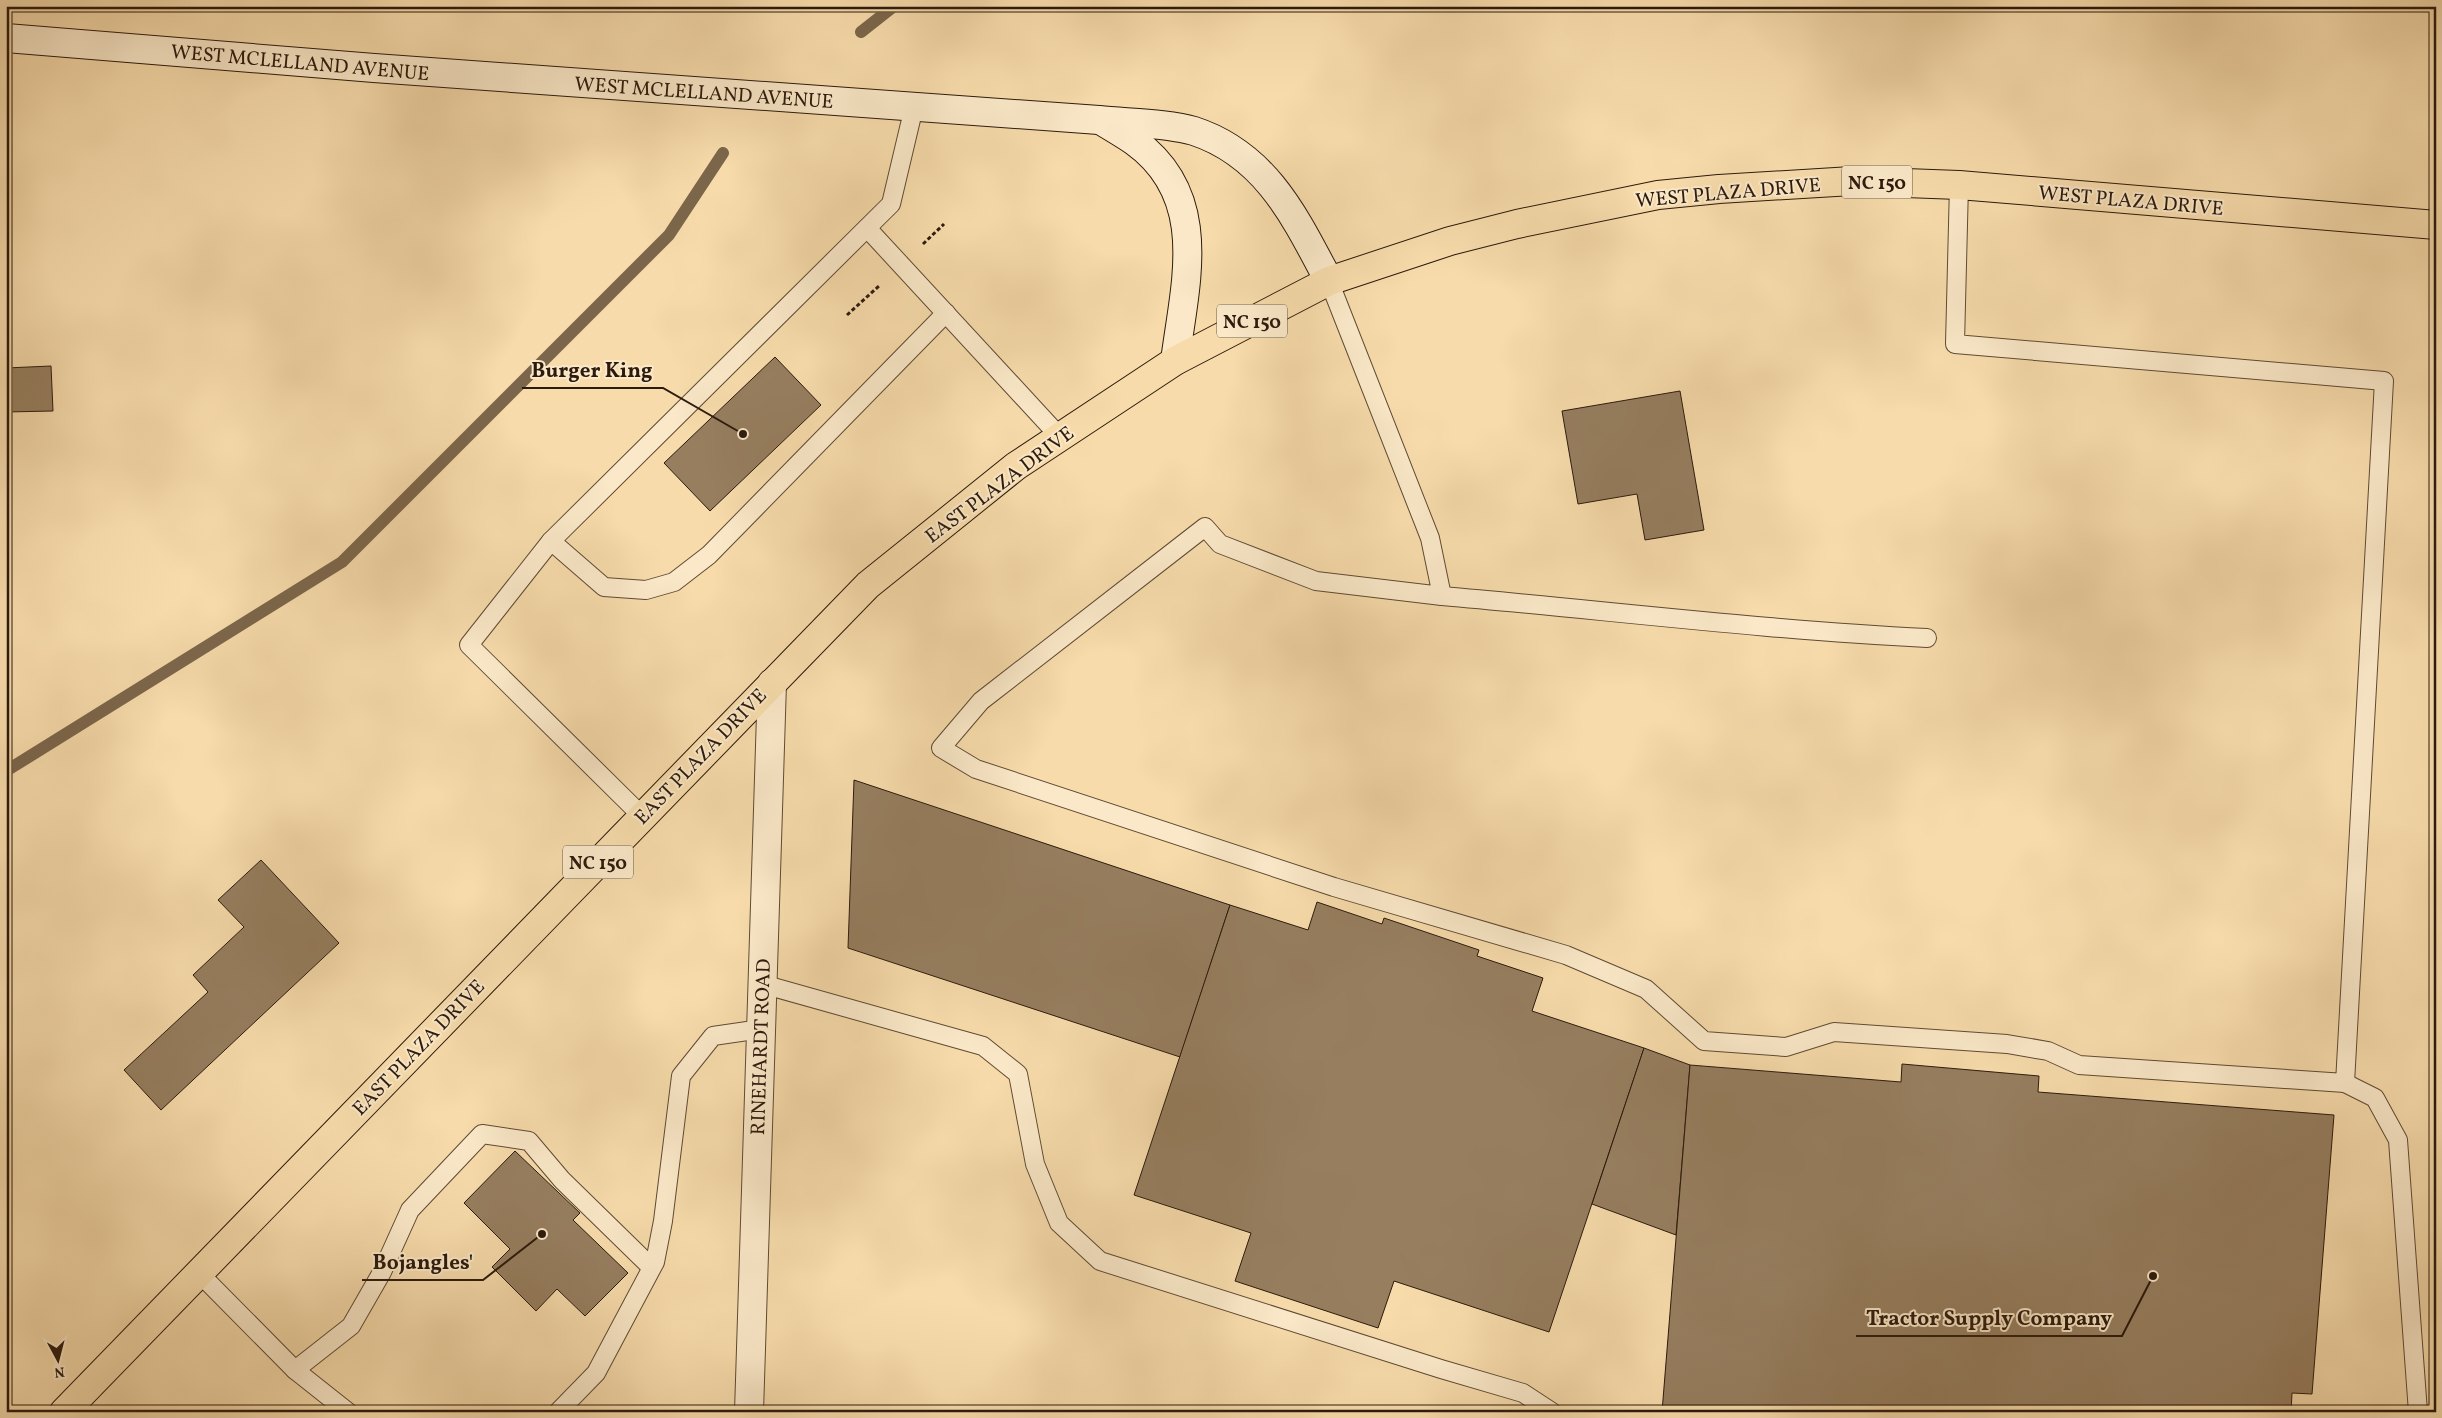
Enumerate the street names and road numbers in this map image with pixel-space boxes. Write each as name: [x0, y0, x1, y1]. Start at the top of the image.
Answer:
street label: WEST MCLELLAND AVENUE: [169, 39, 430, 89]
street label: WEST MCLELLAND AVENUE: [573, 71, 834, 117]
road number: NC 150: [1842, 166, 1912, 198]
street label: WEST PLAZA DRIVE: [1634, 172, 1822, 216]
street label: WEST PLAZA DRIVE: [2037, 180, 2225, 224]
road number: NC 150: [1217, 304, 1287, 338]
street label: EAST PLAZA DRIVE: [920, 420, 1080, 551]
street label: EAST PLAZA DRIVE: [629, 683, 774, 832]
road number: NC 150: [563, 846, 633, 879]
street label: RINEHARDT ROAD: [745, 958, 779, 1136]
street label: EAST PLAZA DRIVE: [347, 974, 492, 1123]

